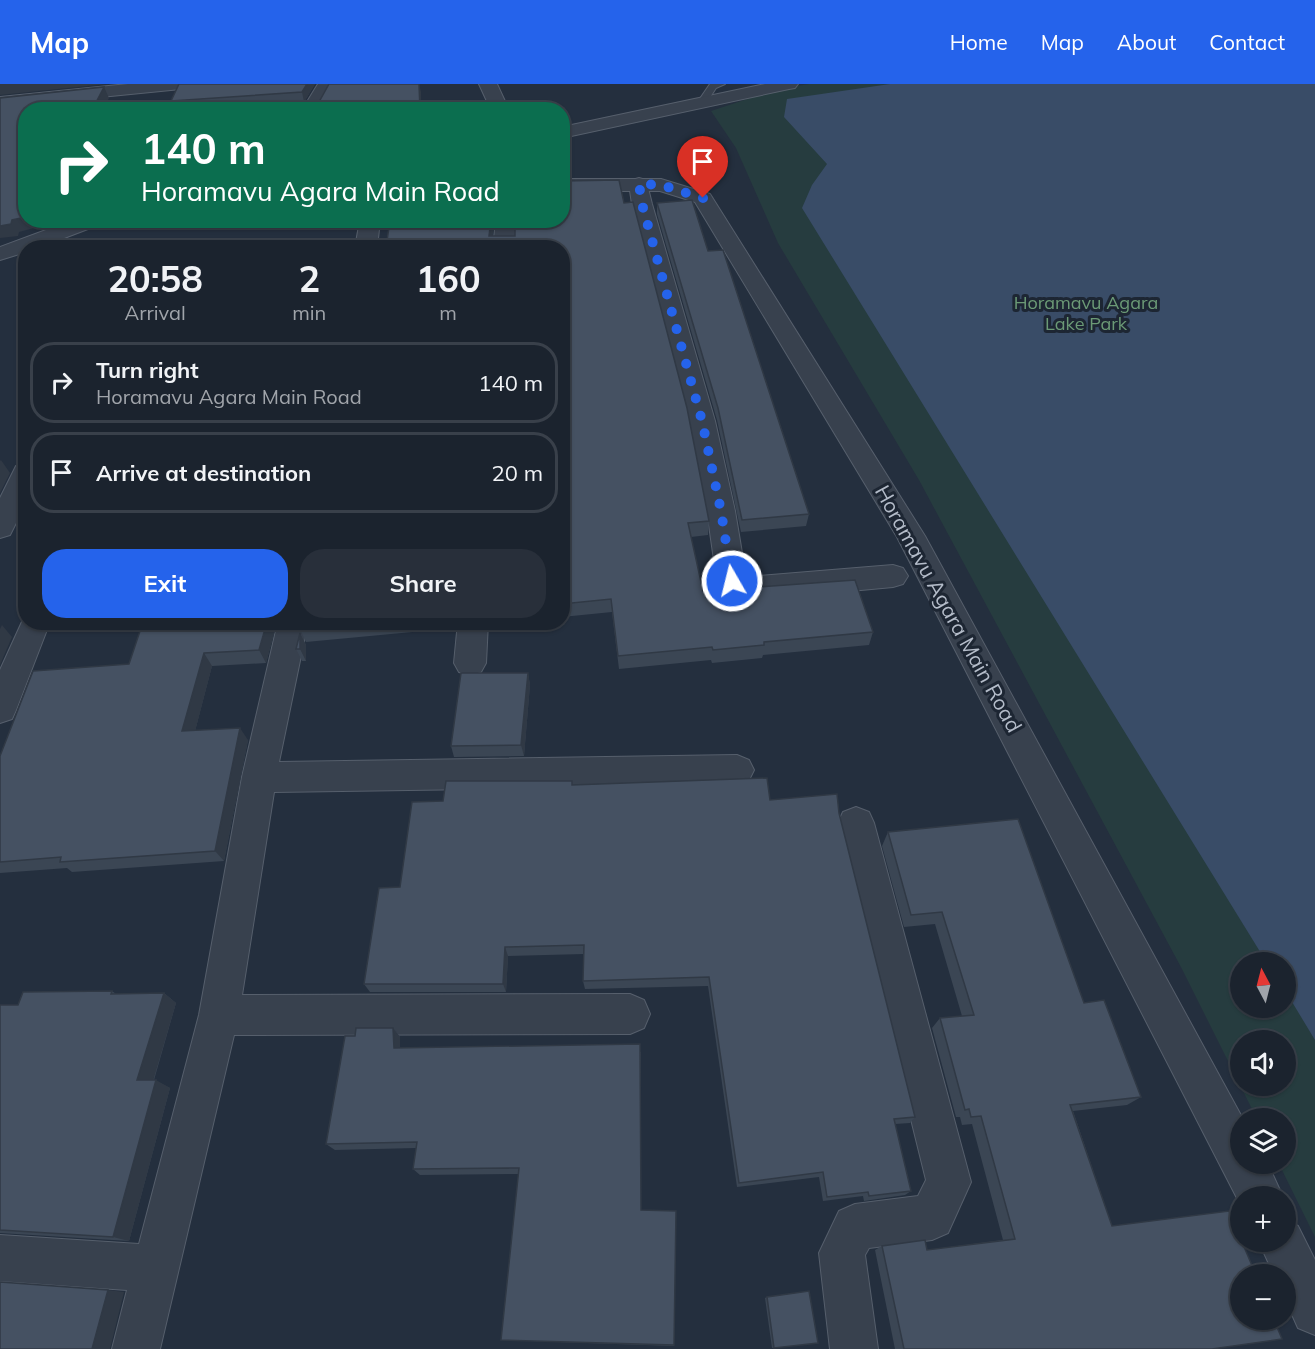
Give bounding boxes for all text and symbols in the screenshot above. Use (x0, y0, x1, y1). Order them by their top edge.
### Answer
text: Map (30, 25, 89, 60)
text: Home (950, 29, 1008, 55)
text: Map (1041, 29, 1084, 55)
text: About (1117, 29, 1176, 55)
text: Contact (1209, 29, 1285, 55)
text: 140 m (141, 122, 266, 175)
icon: right (42, 126, 120, 204)
pin (677, 136, 728, 198)
icon: arrive (686, 145, 719, 178)
text: Horamavu Agara Main Road (141, 174, 500, 208)
text: 20:58 (107, 256, 203, 301)
text: 2 (298, 256, 320, 301)
text: 160 (416, 256, 481, 301)
park label: Horamavu Agara Lake Park (1014, 291, 1158, 335)
text: Arrival (125, 300, 186, 325)
text: min (292, 300, 326, 325)
text: m (439, 300, 457, 325)
text: Turn right (96, 356, 199, 384)
icon: right (45, 366, 78, 399)
text: 140 m (478, 369, 543, 397)
text: Horamavu Agara Main Road (96, 384, 362, 409)
icon: arrive (45, 456, 78, 489)
text: Arrive at destination (96, 459, 311, 487)
text: 20 m (492, 459, 543, 487)
street label: Horamavu Agara Main Road (870, 480, 1028, 737)
button: Exit (42, 549, 288, 618)
button: Share (300, 549, 546, 618)
position arrow (700, 549, 764, 613)
north arrow (1230, 952, 1296, 1018)
map controls (1230, 952, 1296, 1330)
button: sound (1230, 1030, 1296, 1096)
button: layers (1230, 1108, 1296, 1174)
button: + (1230, 1186, 1296, 1252)
button: − (1230, 1264, 1296, 1330)

